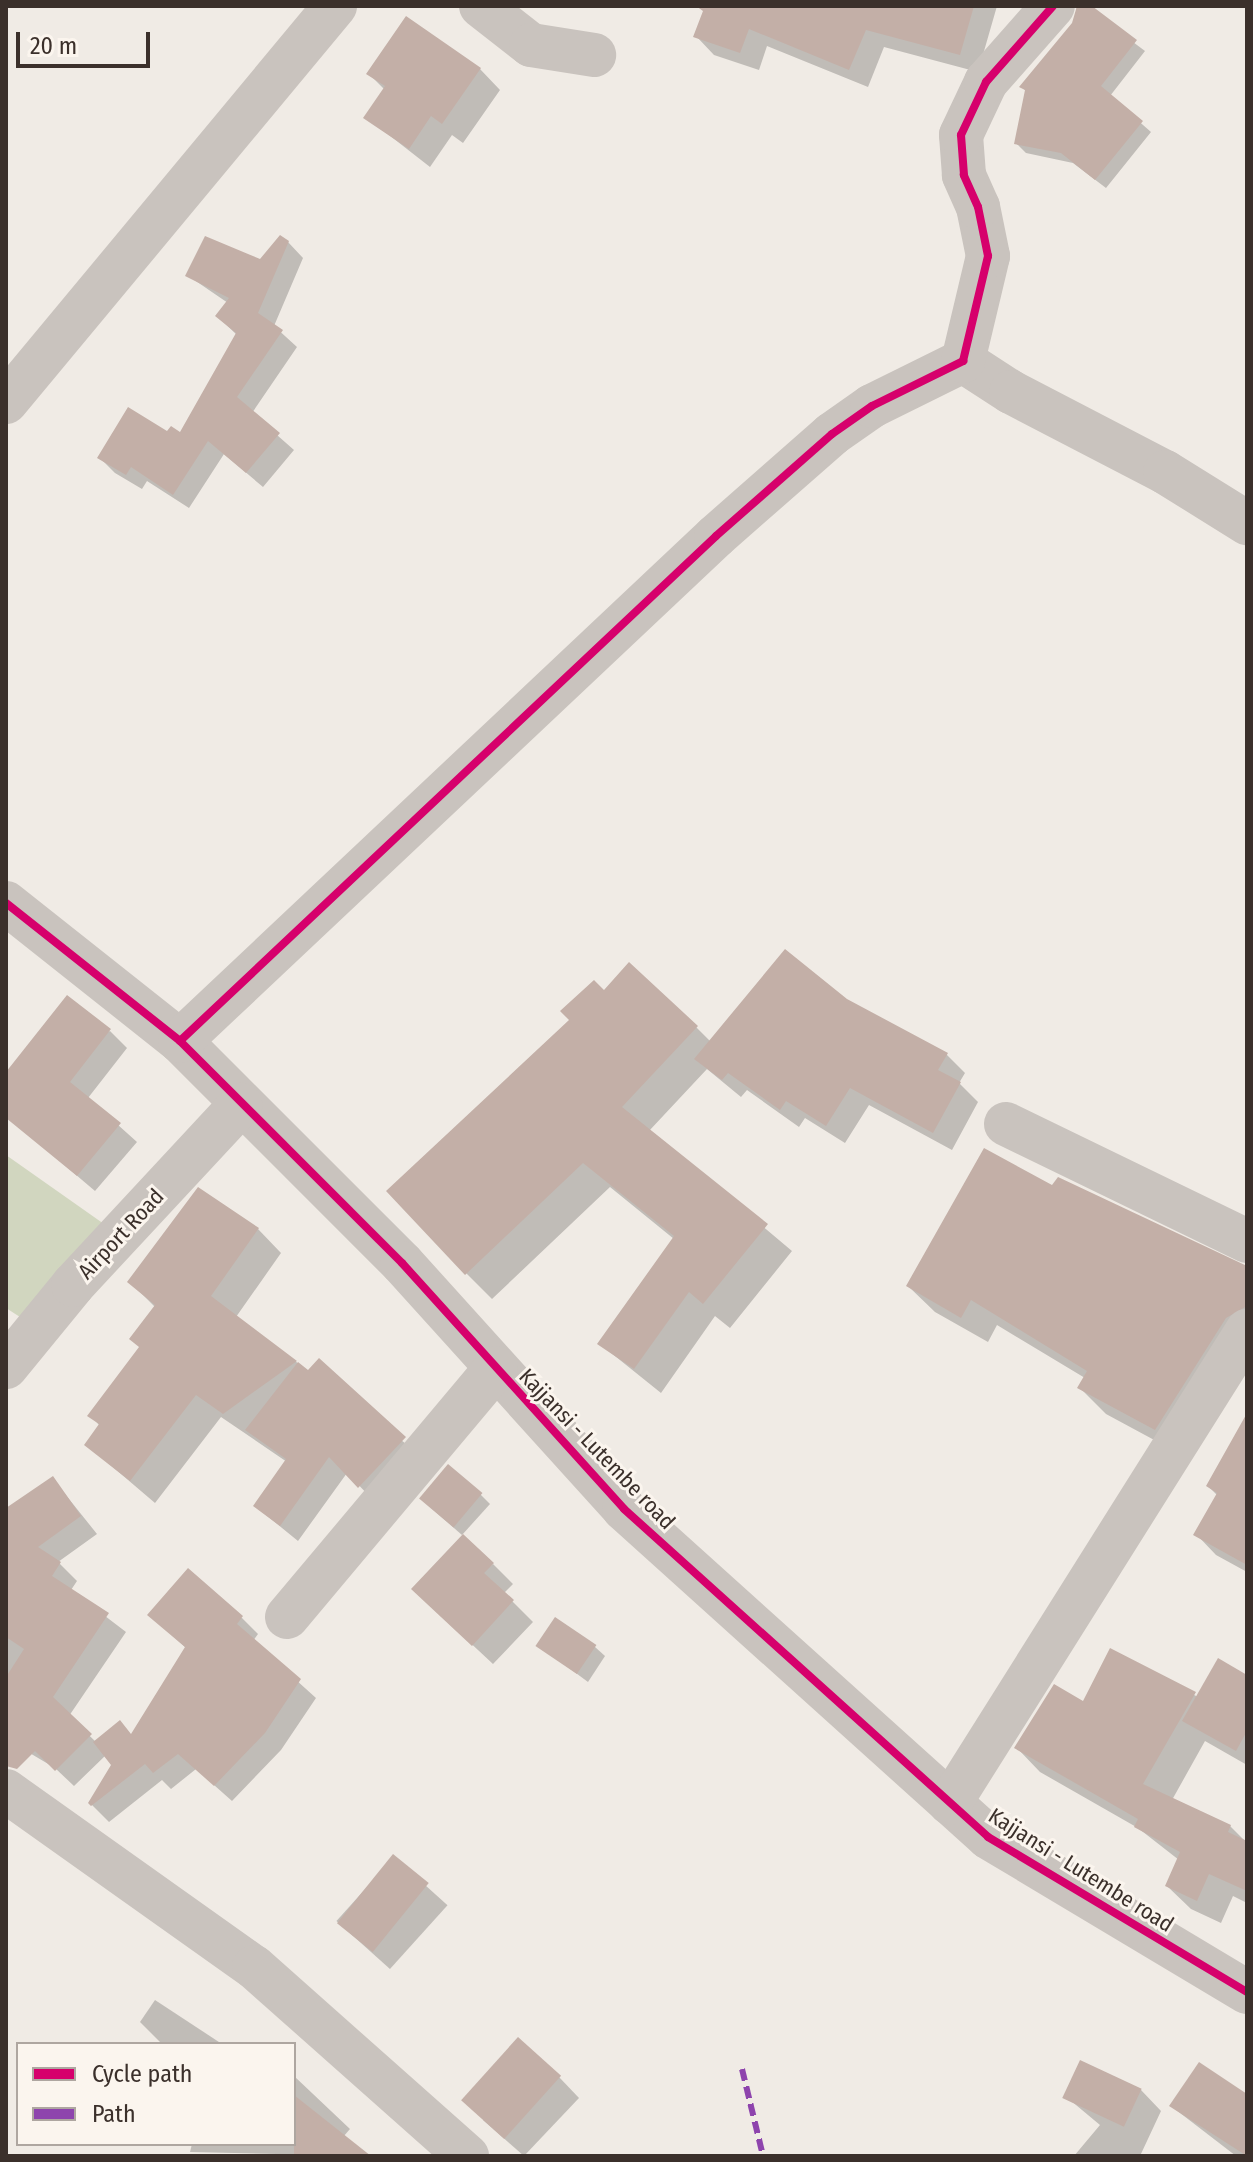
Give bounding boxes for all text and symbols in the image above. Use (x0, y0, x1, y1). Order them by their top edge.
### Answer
scale bar (20, 16, 154, 66)
text: 20 m (30, 32, 77, 60)
street label: Airport Road (73, 1183, 169, 1285)
street label: Kajjansi - Lutembe road (513, 1363, 681, 1535)
street label: Kajjansi - Lutembe road (984, 1802, 1178, 1938)
legend (16, 2042, 296, 2146)
text: Cycle path (92, 2060, 192, 2088)
text: Path (92, 2100, 136, 2128)

